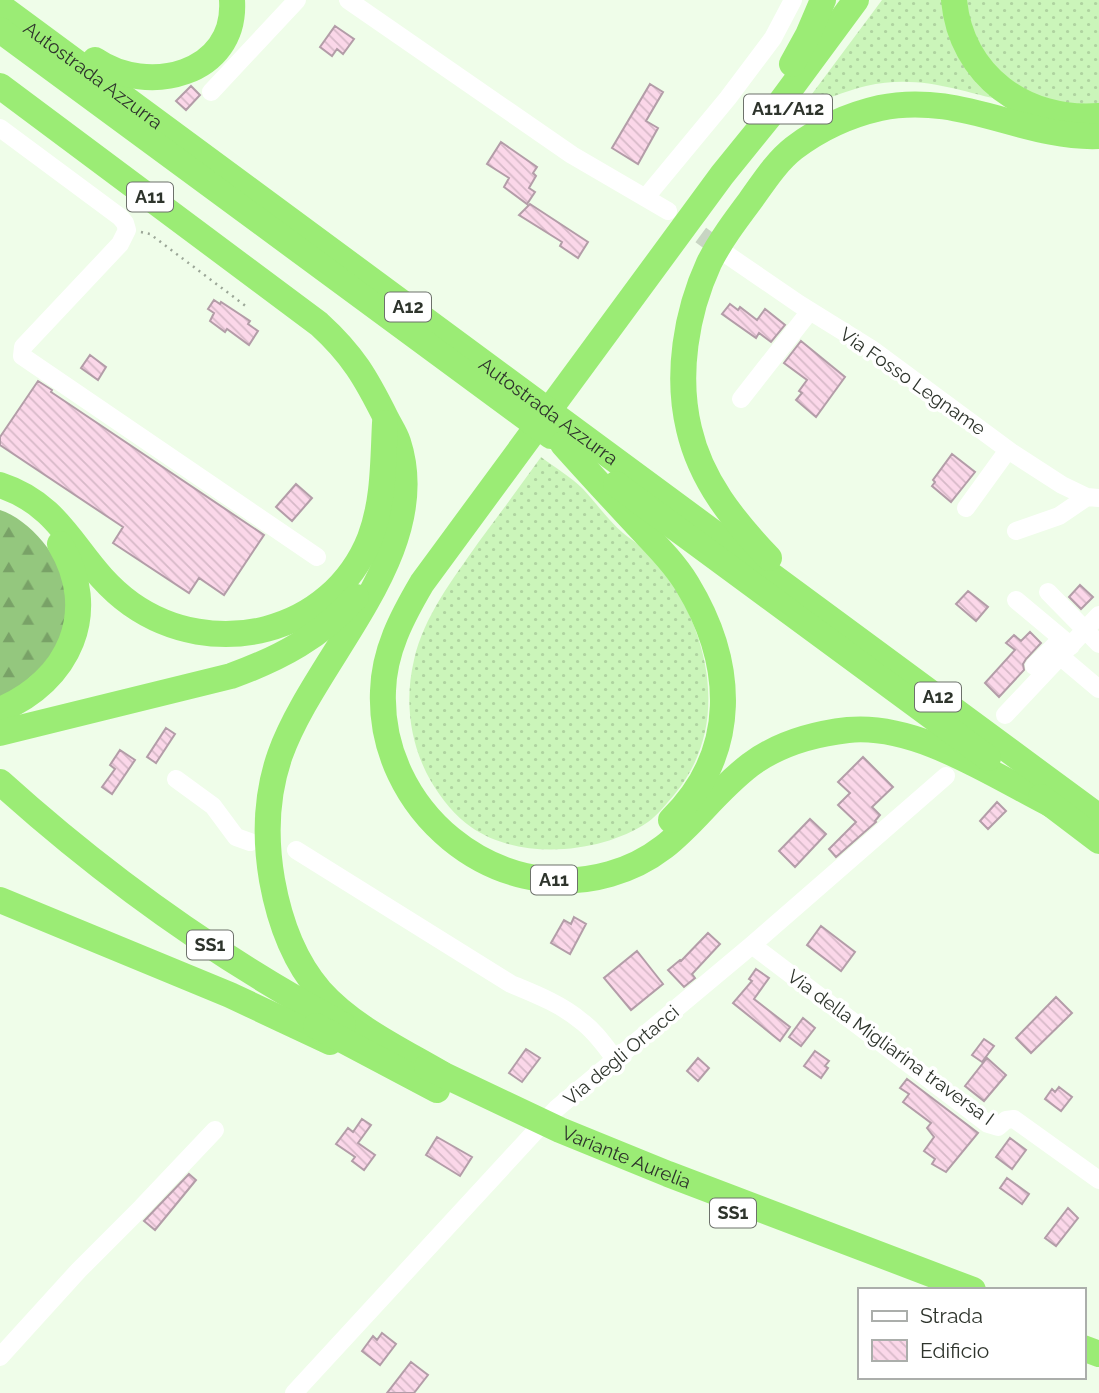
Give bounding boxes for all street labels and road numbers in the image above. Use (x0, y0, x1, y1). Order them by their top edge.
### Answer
street label: Autostrada Azzurra (20, 16, 167, 133)
road number: A11/A12 (744, 94, 832, 124)
road number: A11 (127, 182, 173, 212)
road number: A12 (385, 292, 431, 321)
street label: Via Fosso Legname (836, 323, 990, 439)
street label: Autostrada Azzurra (475, 353, 622, 469)
road number: A12 (915, 682, 961, 712)
road number: A11 (531, 866, 577, 894)
road number: SS1 (187, 930, 233, 960)
street label: Via della Migliarina traversa I (783, 965, 999, 1129)
street label: Via degli Ortacci (559, 1000, 683, 1110)
street label: Variante Aurelia (559, 1121, 694, 1193)
road number: SS1 (710, 1198, 756, 1228)

